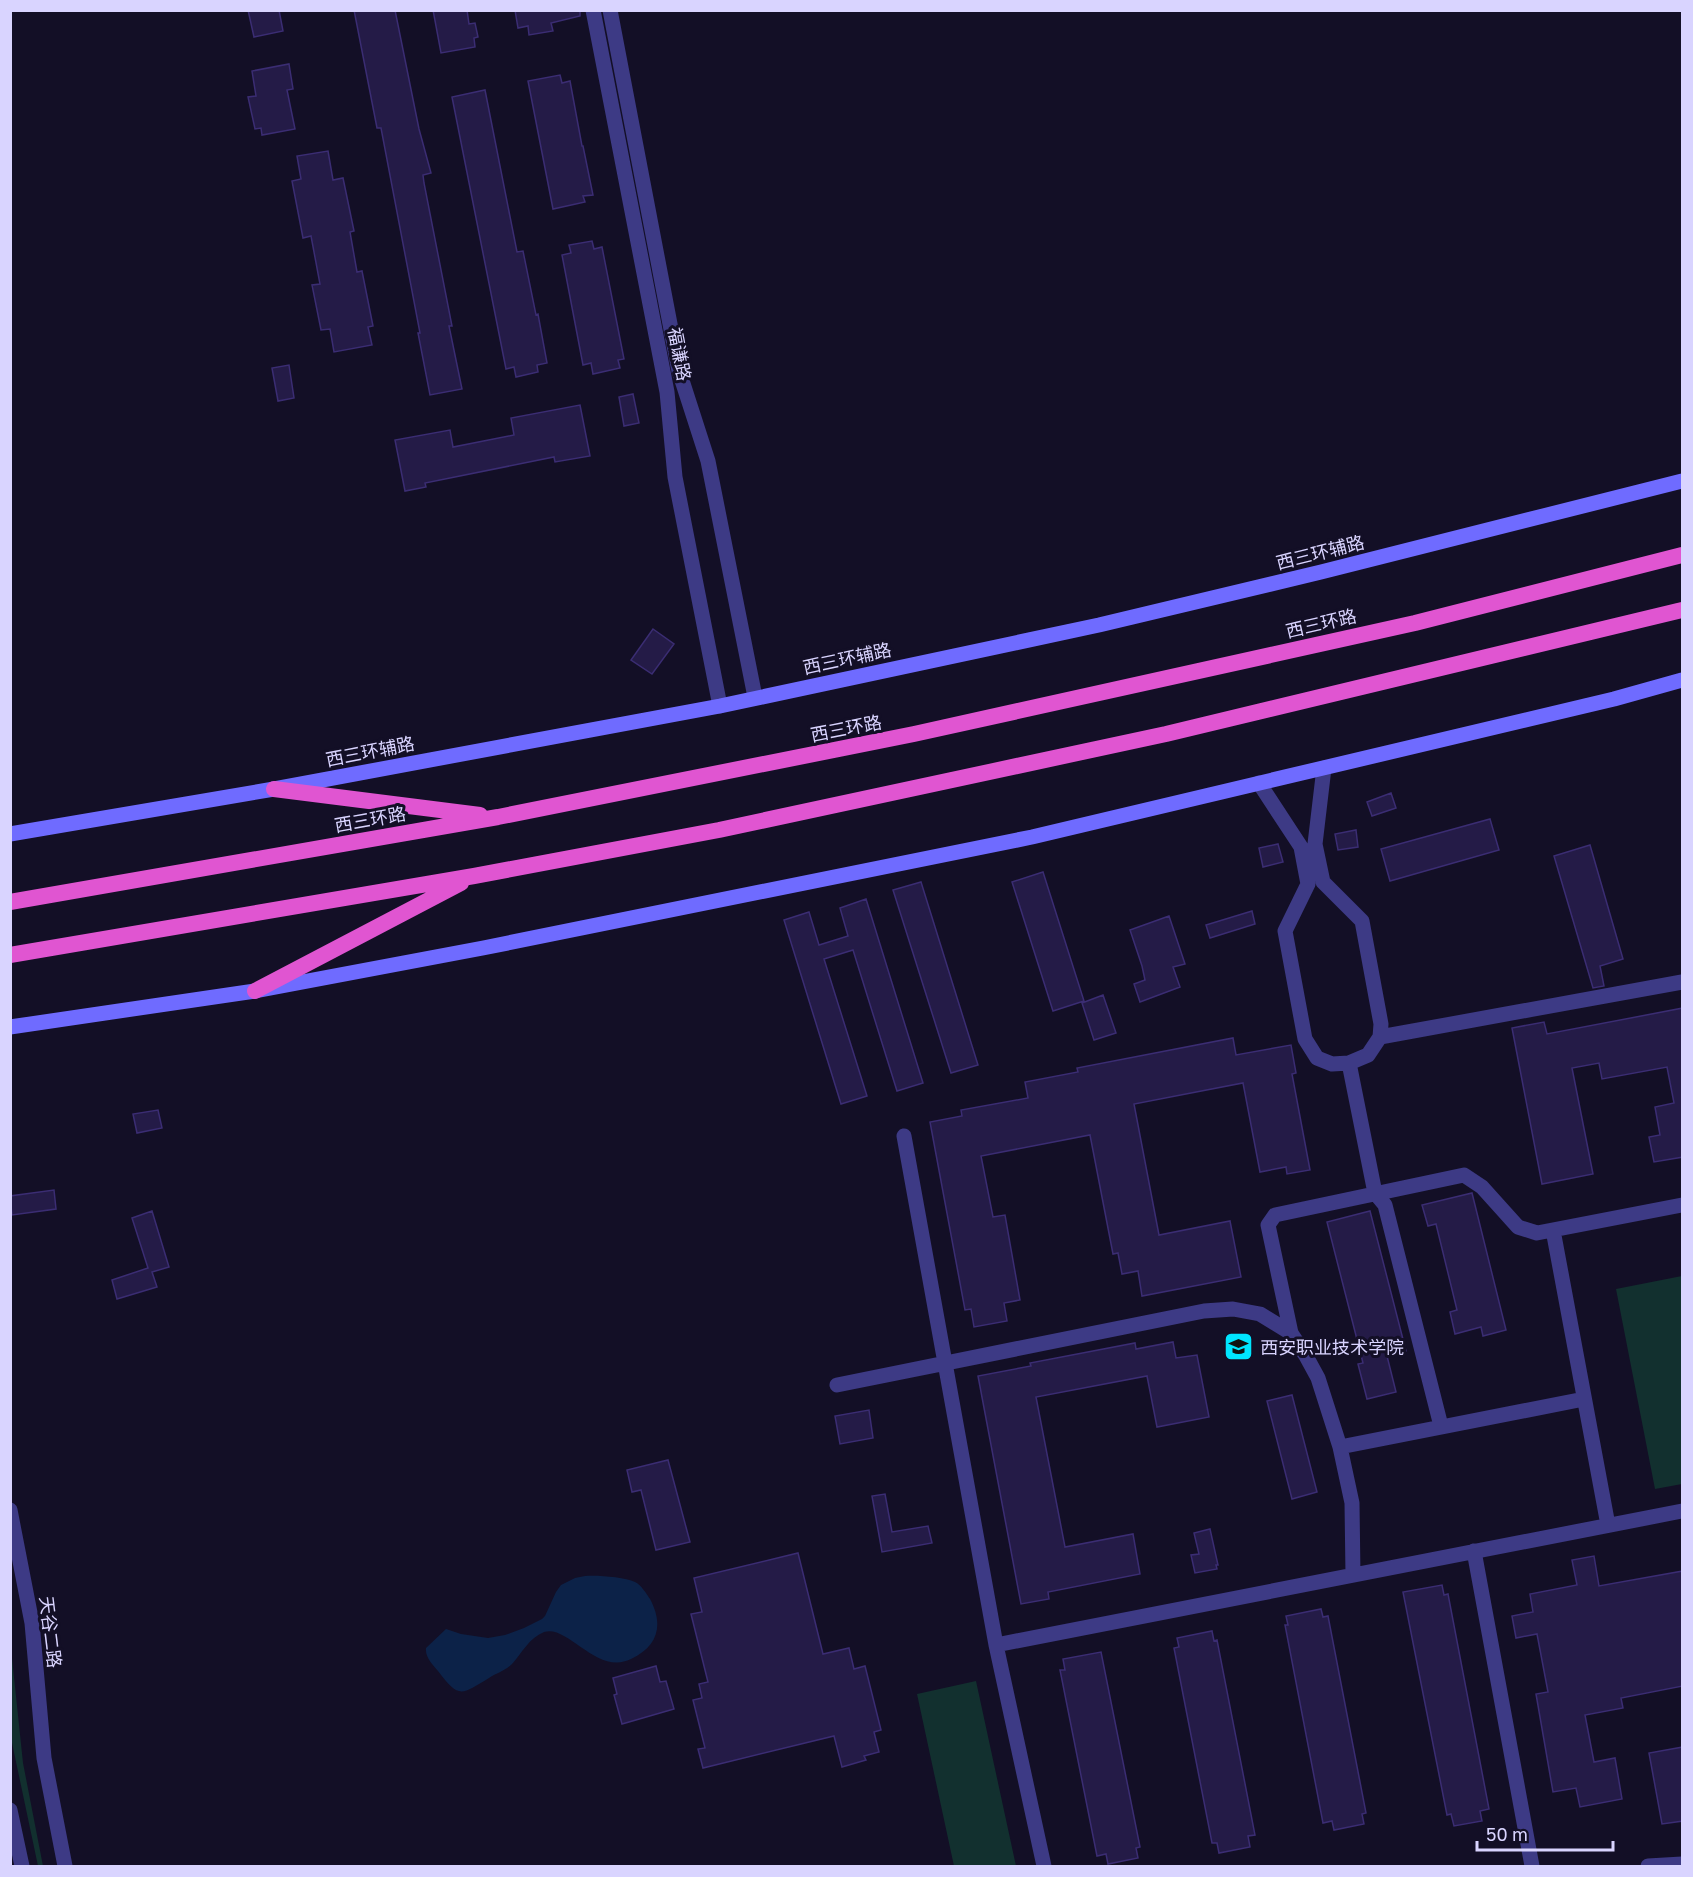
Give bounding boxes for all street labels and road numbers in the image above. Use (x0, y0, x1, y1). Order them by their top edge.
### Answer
street label: 福谦路 (664, 325, 696, 383)
street label: 西三环辅路 (1274, 530, 1366, 574)
street label: 西三环路 (1283, 604, 1359, 642)
street label: 西三环辅路 (801, 638, 893, 678)
street label: 西三环路 (809, 710, 883, 746)
street label: 西三环辅路 (324, 732, 416, 770)
street label: 西三环路 (333, 802, 407, 836)
street label: 天谷二路 (36, 1595, 66, 1669)

